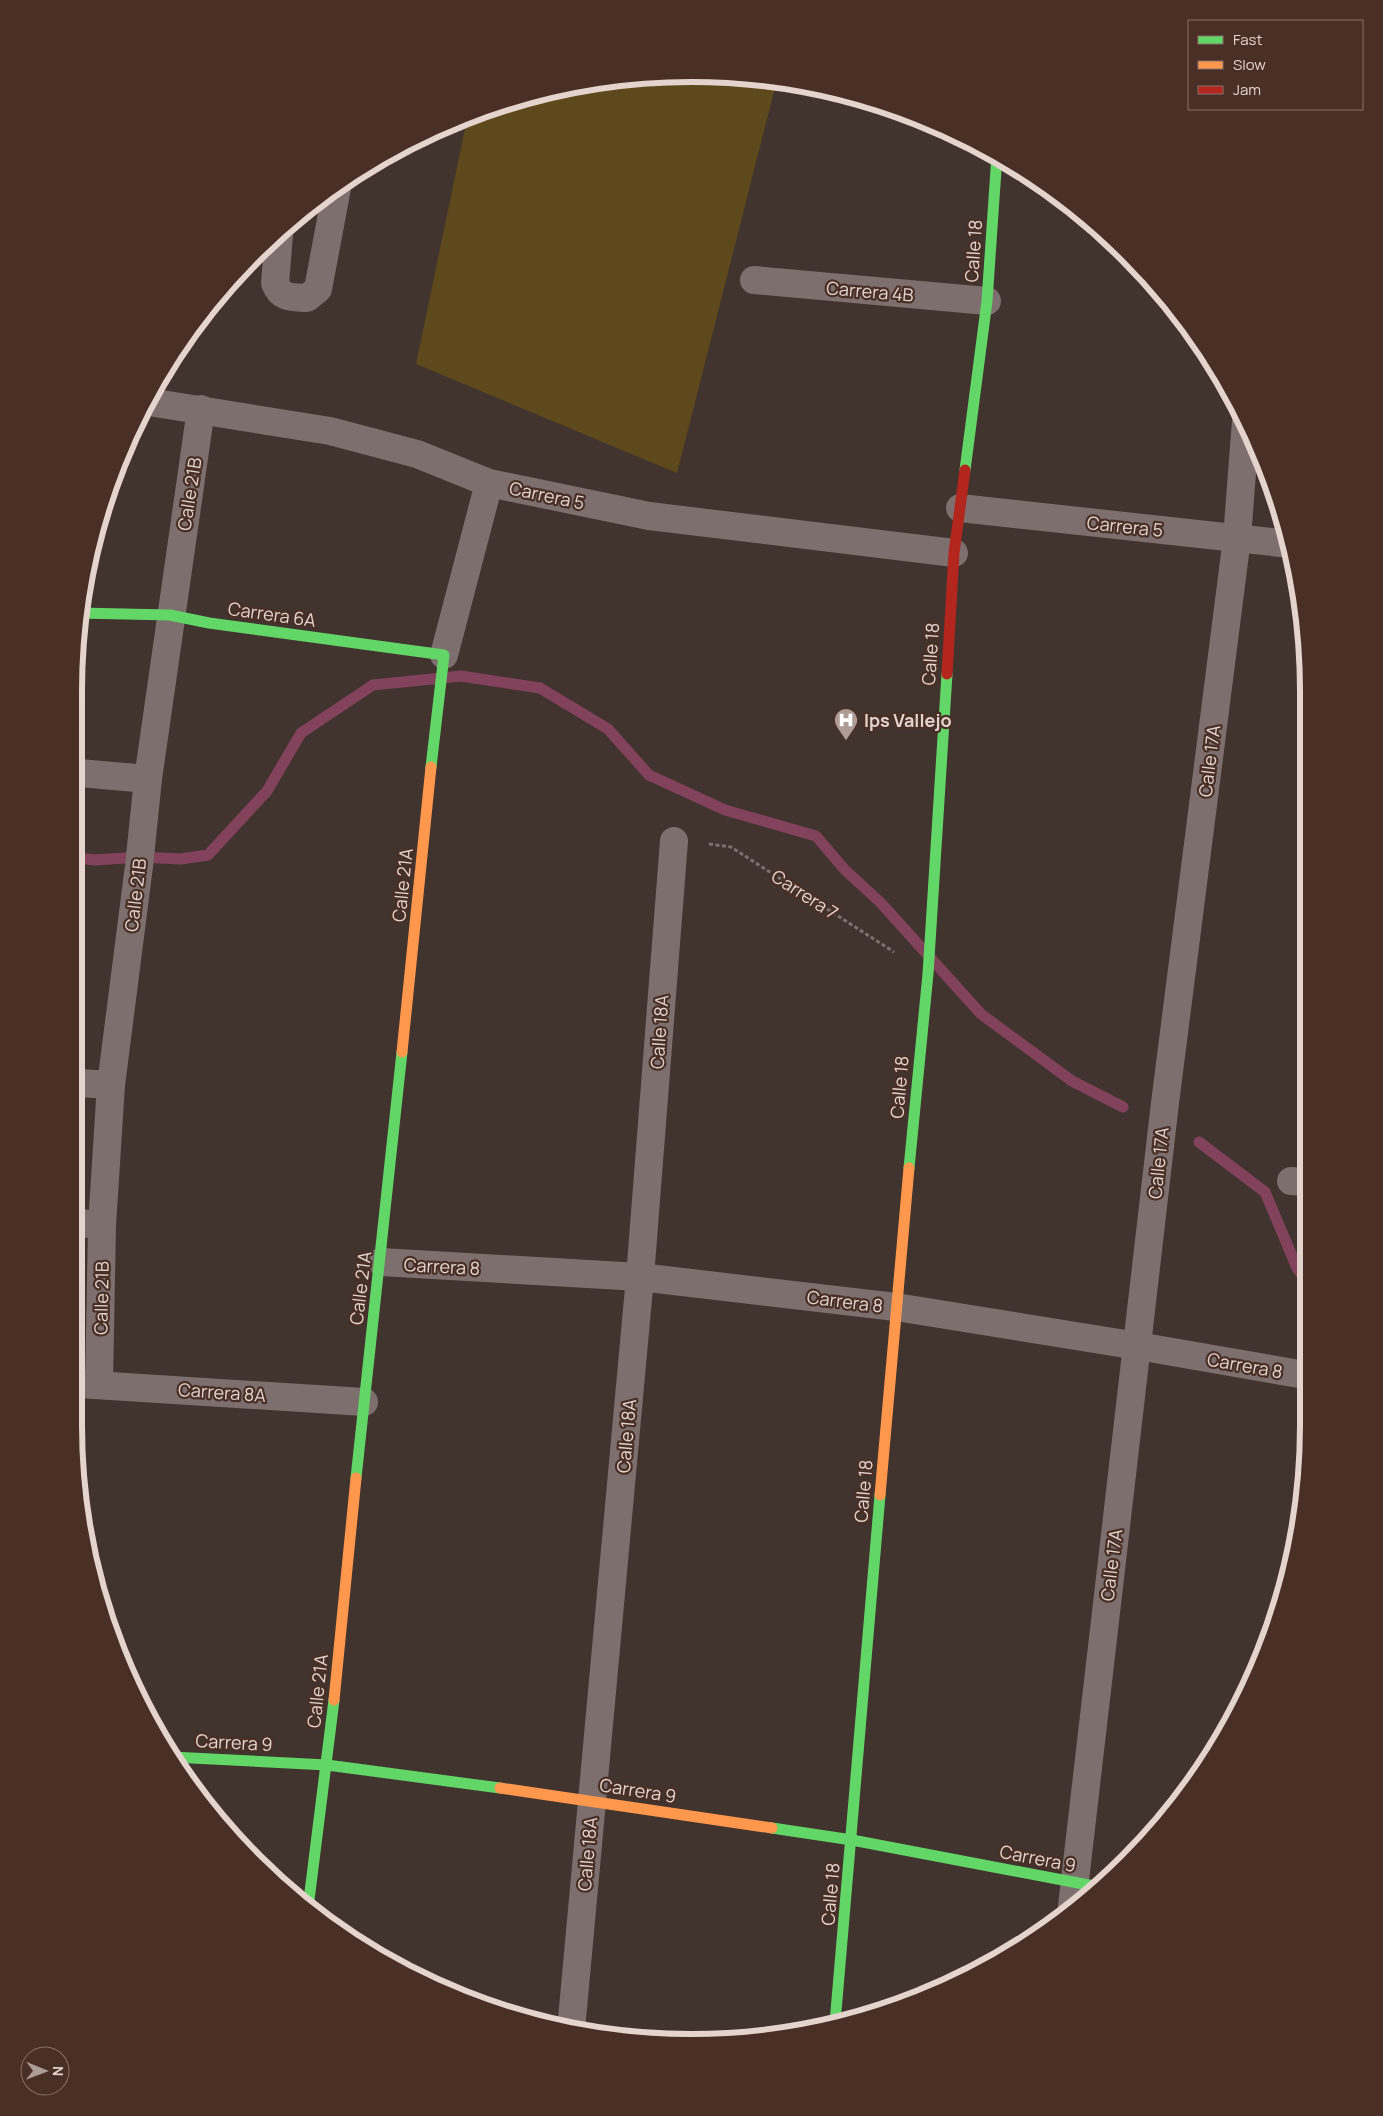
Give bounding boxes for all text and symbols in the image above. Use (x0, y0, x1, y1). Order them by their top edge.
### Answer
legend (1188, 20, 1363, 110)
text: Fast (1233, 29, 1262, 50)
text: Slow (1233, 54, 1266, 75)
text: Jam (1233, 79, 1261, 100)
street label: Calle 18 (959, 219, 987, 283)
street label: Carrera 4B (825, 275, 915, 307)
street label: Calle 21B (171, 456, 207, 532)
street label: Carrera 5 (507, 475, 587, 515)
street label: Carrera 5 (1086, 510, 1164, 542)
street label: Carrera 6A (227, 596, 318, 632)
street label: Calle 18 (916, 622, 944, 686)
hospital icon: Ips Vallejo (833, 707, 859, 741)
place label: Ips Vallejo (864, 708, 952, 732)
street label: Calle 17A (1193, 723, 1225, 798)
street label: Calle 21A (386, 846, 418, 923)
street label: Calle 21B (119, 857, 151, 933)
street label: Carrera 7 (767, 864, 843, 924)
street label: Calle 18A (644, 994, 674, 1070)
street label: Calle 18 (884, 1055, 914, 1119)
street label: Calle 17A (1142, 1125, 1174, 1200)
street label: Calle 21A (344, 1249, 376, 1326)
street label: Carrera 8 (403, 1252, 481, 1280)
street label: Calle 21B (88, 1261, 114, 1335)
street label: Carrera 8 (806, 1284, 884, 1318)
street label: Carrera 8 (1205, 1347, 1285, 1383)
street label: Carrera 8A (177, 1377, 267, 1407)
street label: Calle 18A (611, 1397, 641, 1474)
street label: Calle 18 (848, 1459, 878, 1523)
street label: Calle 17A (1095, 1527, 1127, 1602)
street label: Calle 21A (301, 1652, 333, 1729)
street label: Carrera 9 (195, 1728, 273, 1756)
street label: Carrera 9 (598, 1772, 678, 1808)
street label: Calle 18A (572, 1815, 602, 1892)
street label: Carrera 9 (998, 1839, 1078, 1877)
street label: Calle 18 (815, 1862, 845, 1926)
north arrow (20, 2046, 70, 2096)
text: N (49, 2066, 68, 2076)

